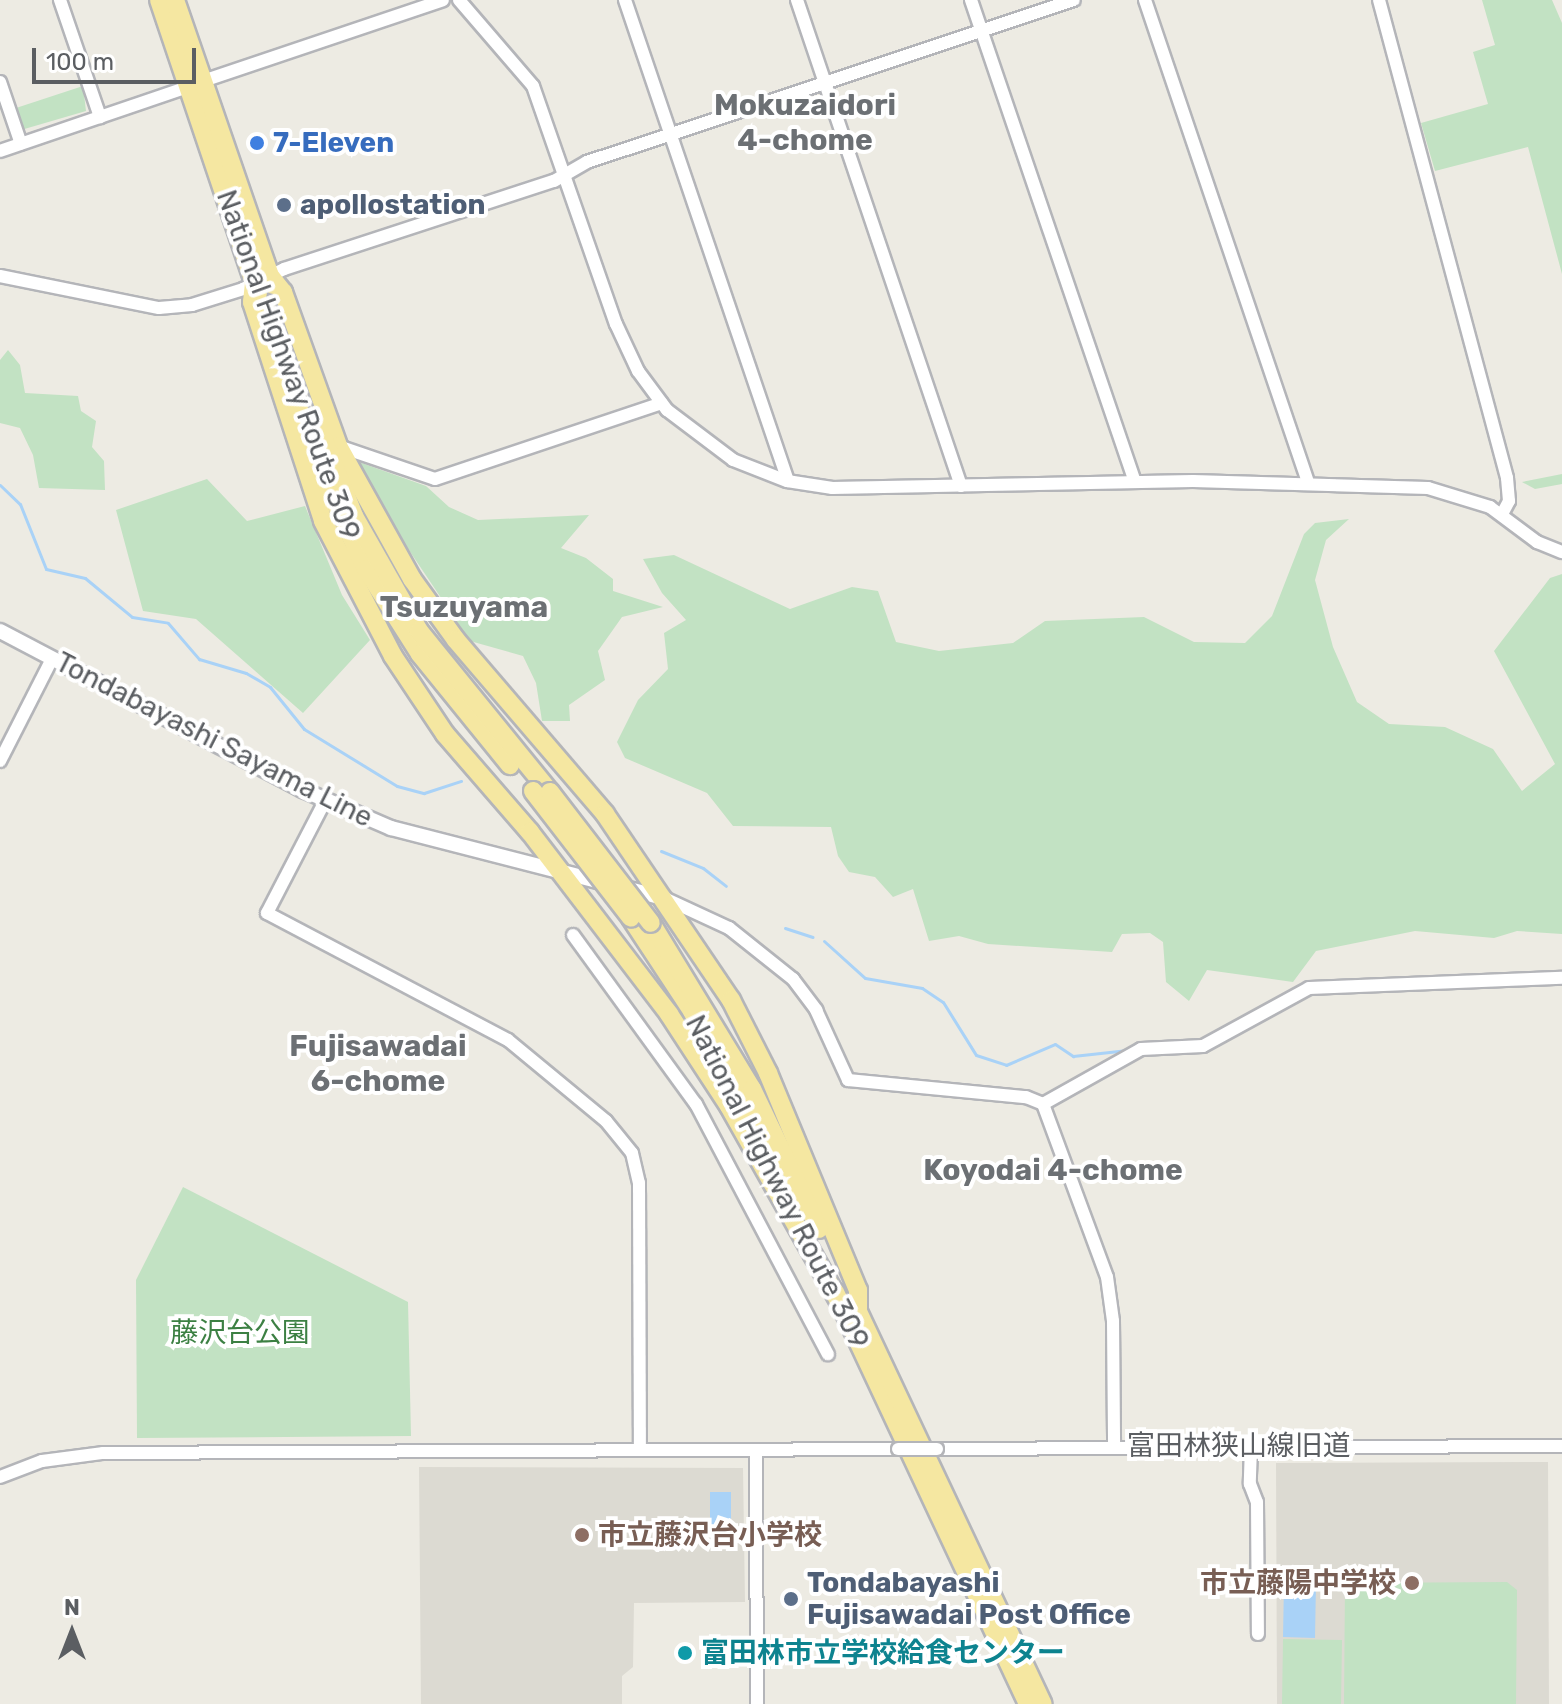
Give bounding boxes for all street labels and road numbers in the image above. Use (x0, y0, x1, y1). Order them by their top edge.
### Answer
street label: National Highway Route 309 (209, 185, 367, 545)
street label: Tondabayashi Sayama Line (50, 645, 378, 835)
street label: National Highway Route 309 (678, 1009, 876, 1355)
street label: 富田林狭山線旧道 (1127, 1429, 1351, 1463)

